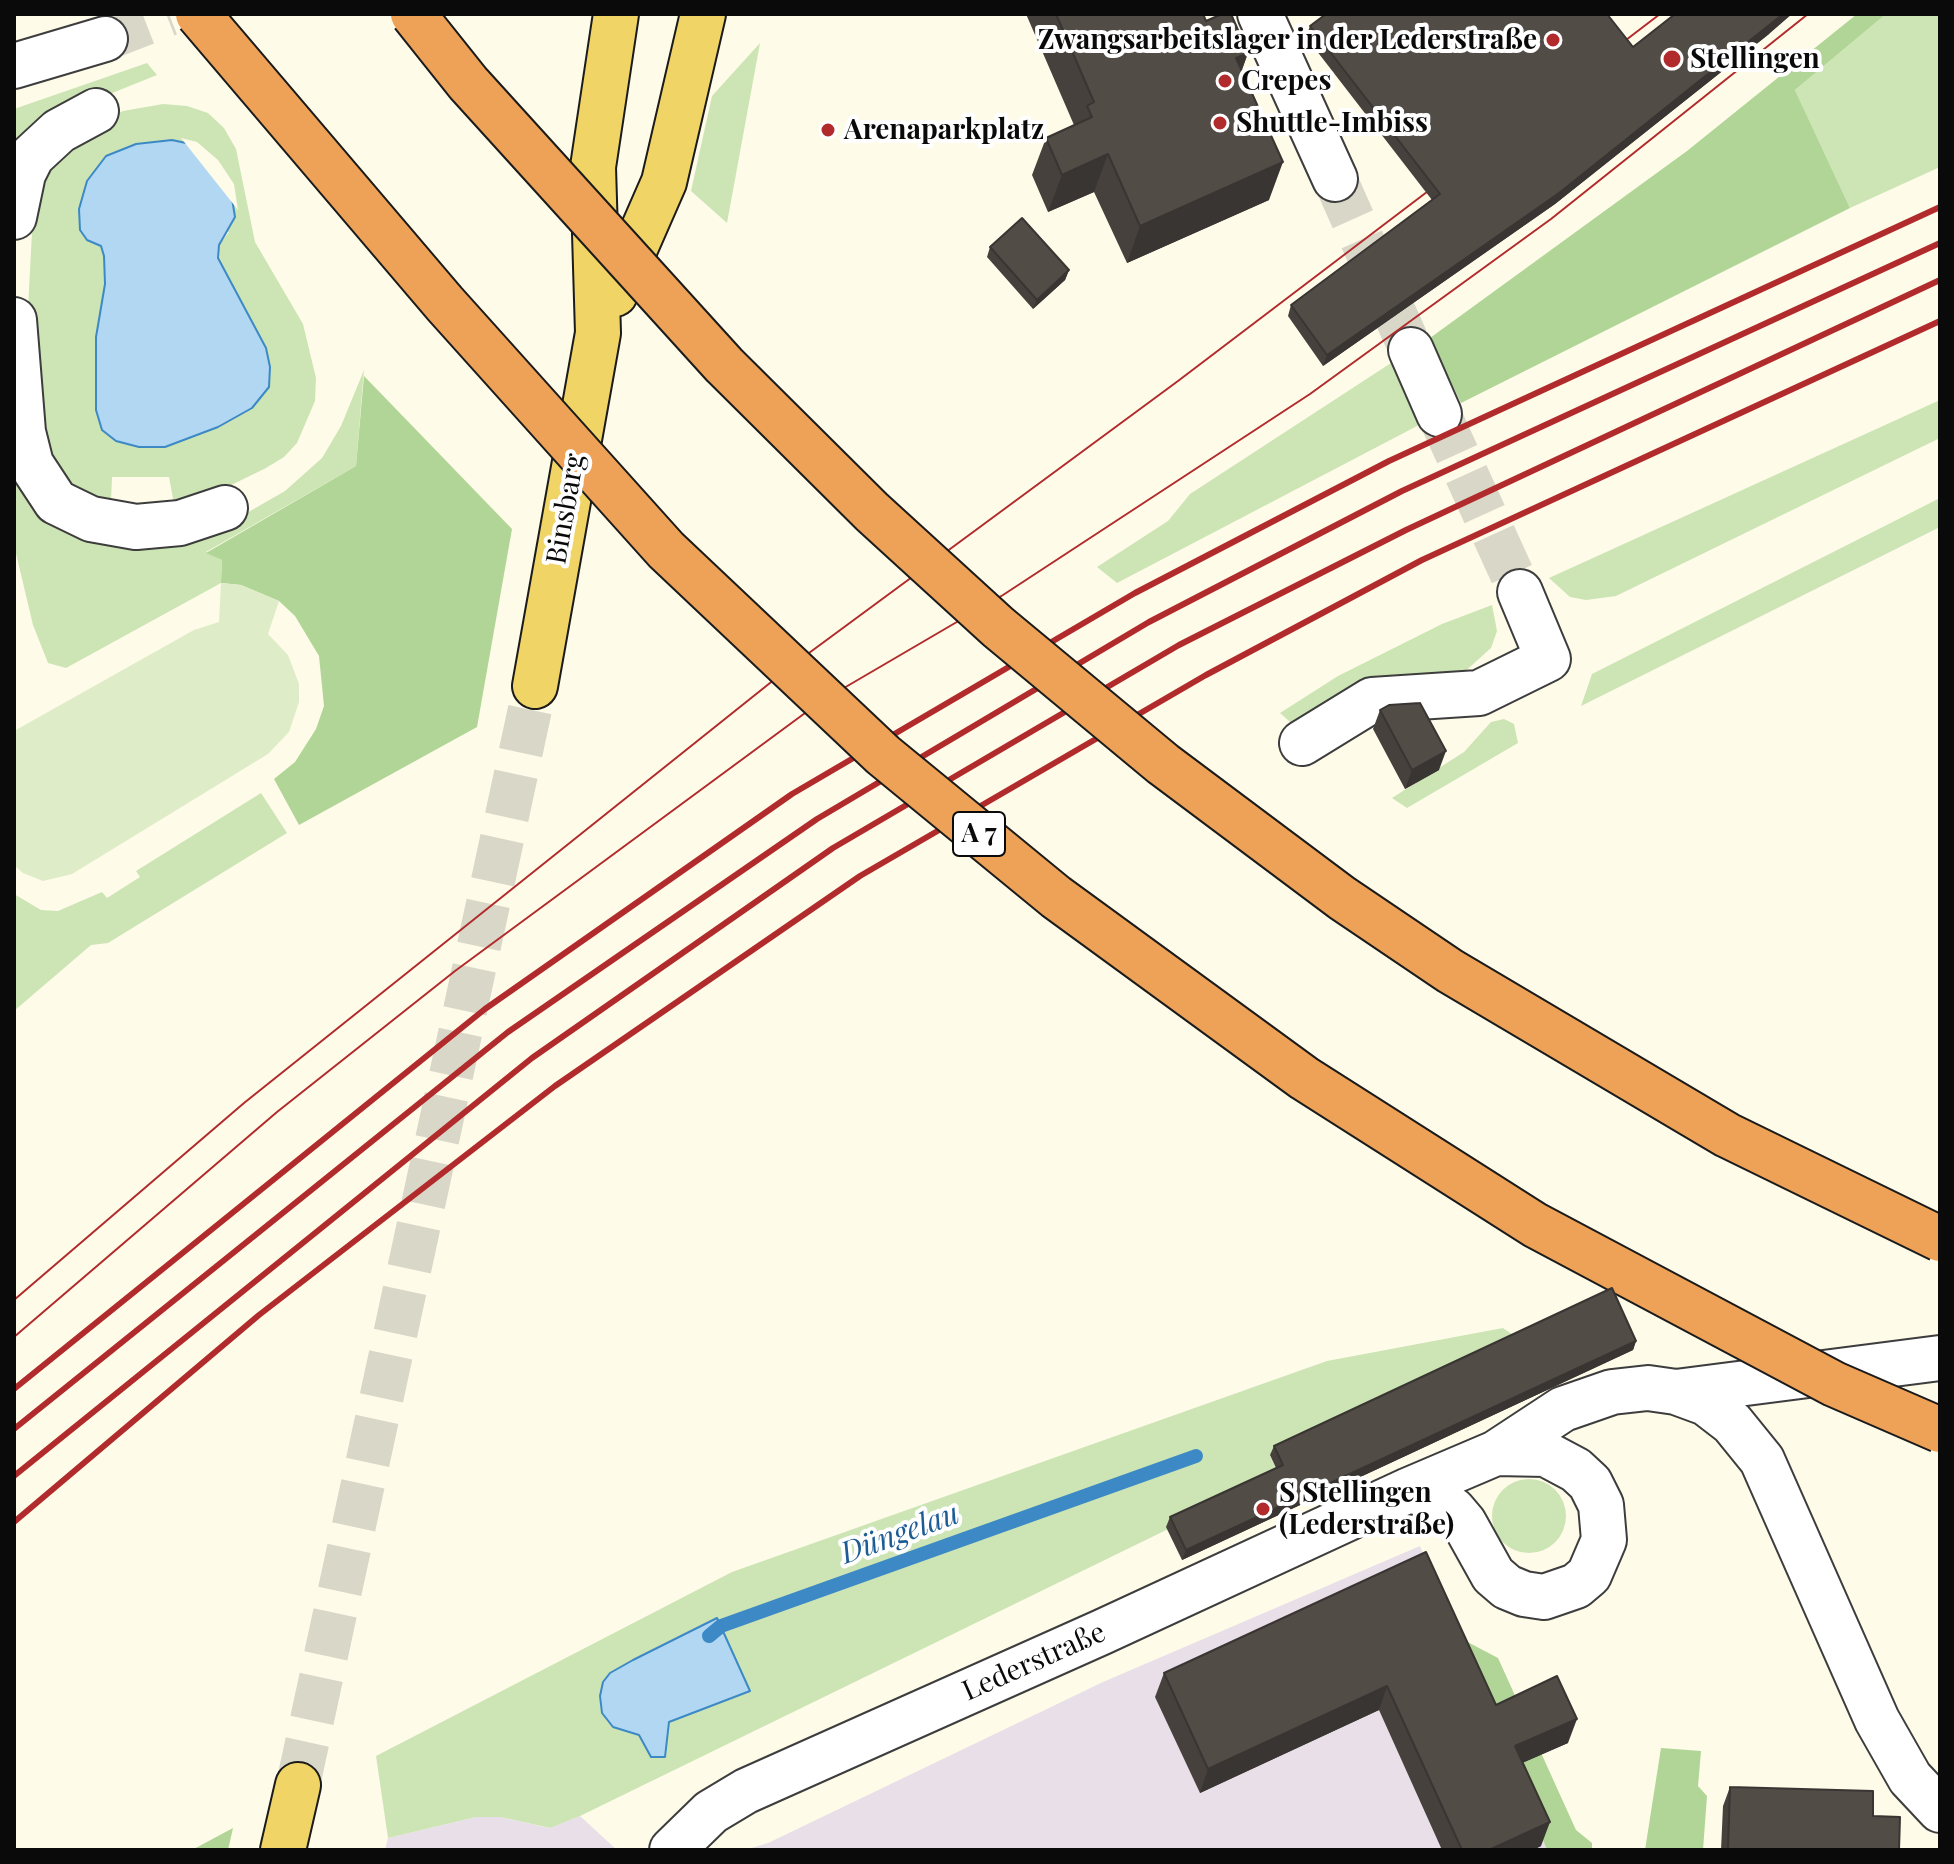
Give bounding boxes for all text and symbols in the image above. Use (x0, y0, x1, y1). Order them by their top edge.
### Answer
place label: Zwangsarbeitslager in der Lederstraße (1038, 23, 1537, 57)
marker: Zwangsarbeitslager in der Lederstraße (1544, 31, 1562, 49)
place label: Stellingen (1690, 42, 1820, 76)
marker: Stellingen (1661, 48, 1683, 70)
place label: Crepes (1241, 64, 1331, 98)
marker: Crepes (1216, 72, 1234, 90)
place label: Shuttle-Imbiss (1236, 106, 1428, 140)
place label: Arenaparkplatz (844, 113, 1044, 147)
marker: Shuttle-Imbiss (1211, 114, 1229, 132)
marker: Arenaparkplatz (819, 121, 837, 139)
street label: Binsbarg (540, 451, 592, 567)
road number: A 7 (953, 812, 1005, 856)
place label: S Stellingen (Lederstraße) (1279, 1476, 1454, 1542)
water label: Düngelau (836, 1496, 964, 1572)
marker: S Stellingen (Lederstraße) (1254, 1500, 1272, 1518)
street label: Lederstraße (957, 1616, 1111, 1708)

